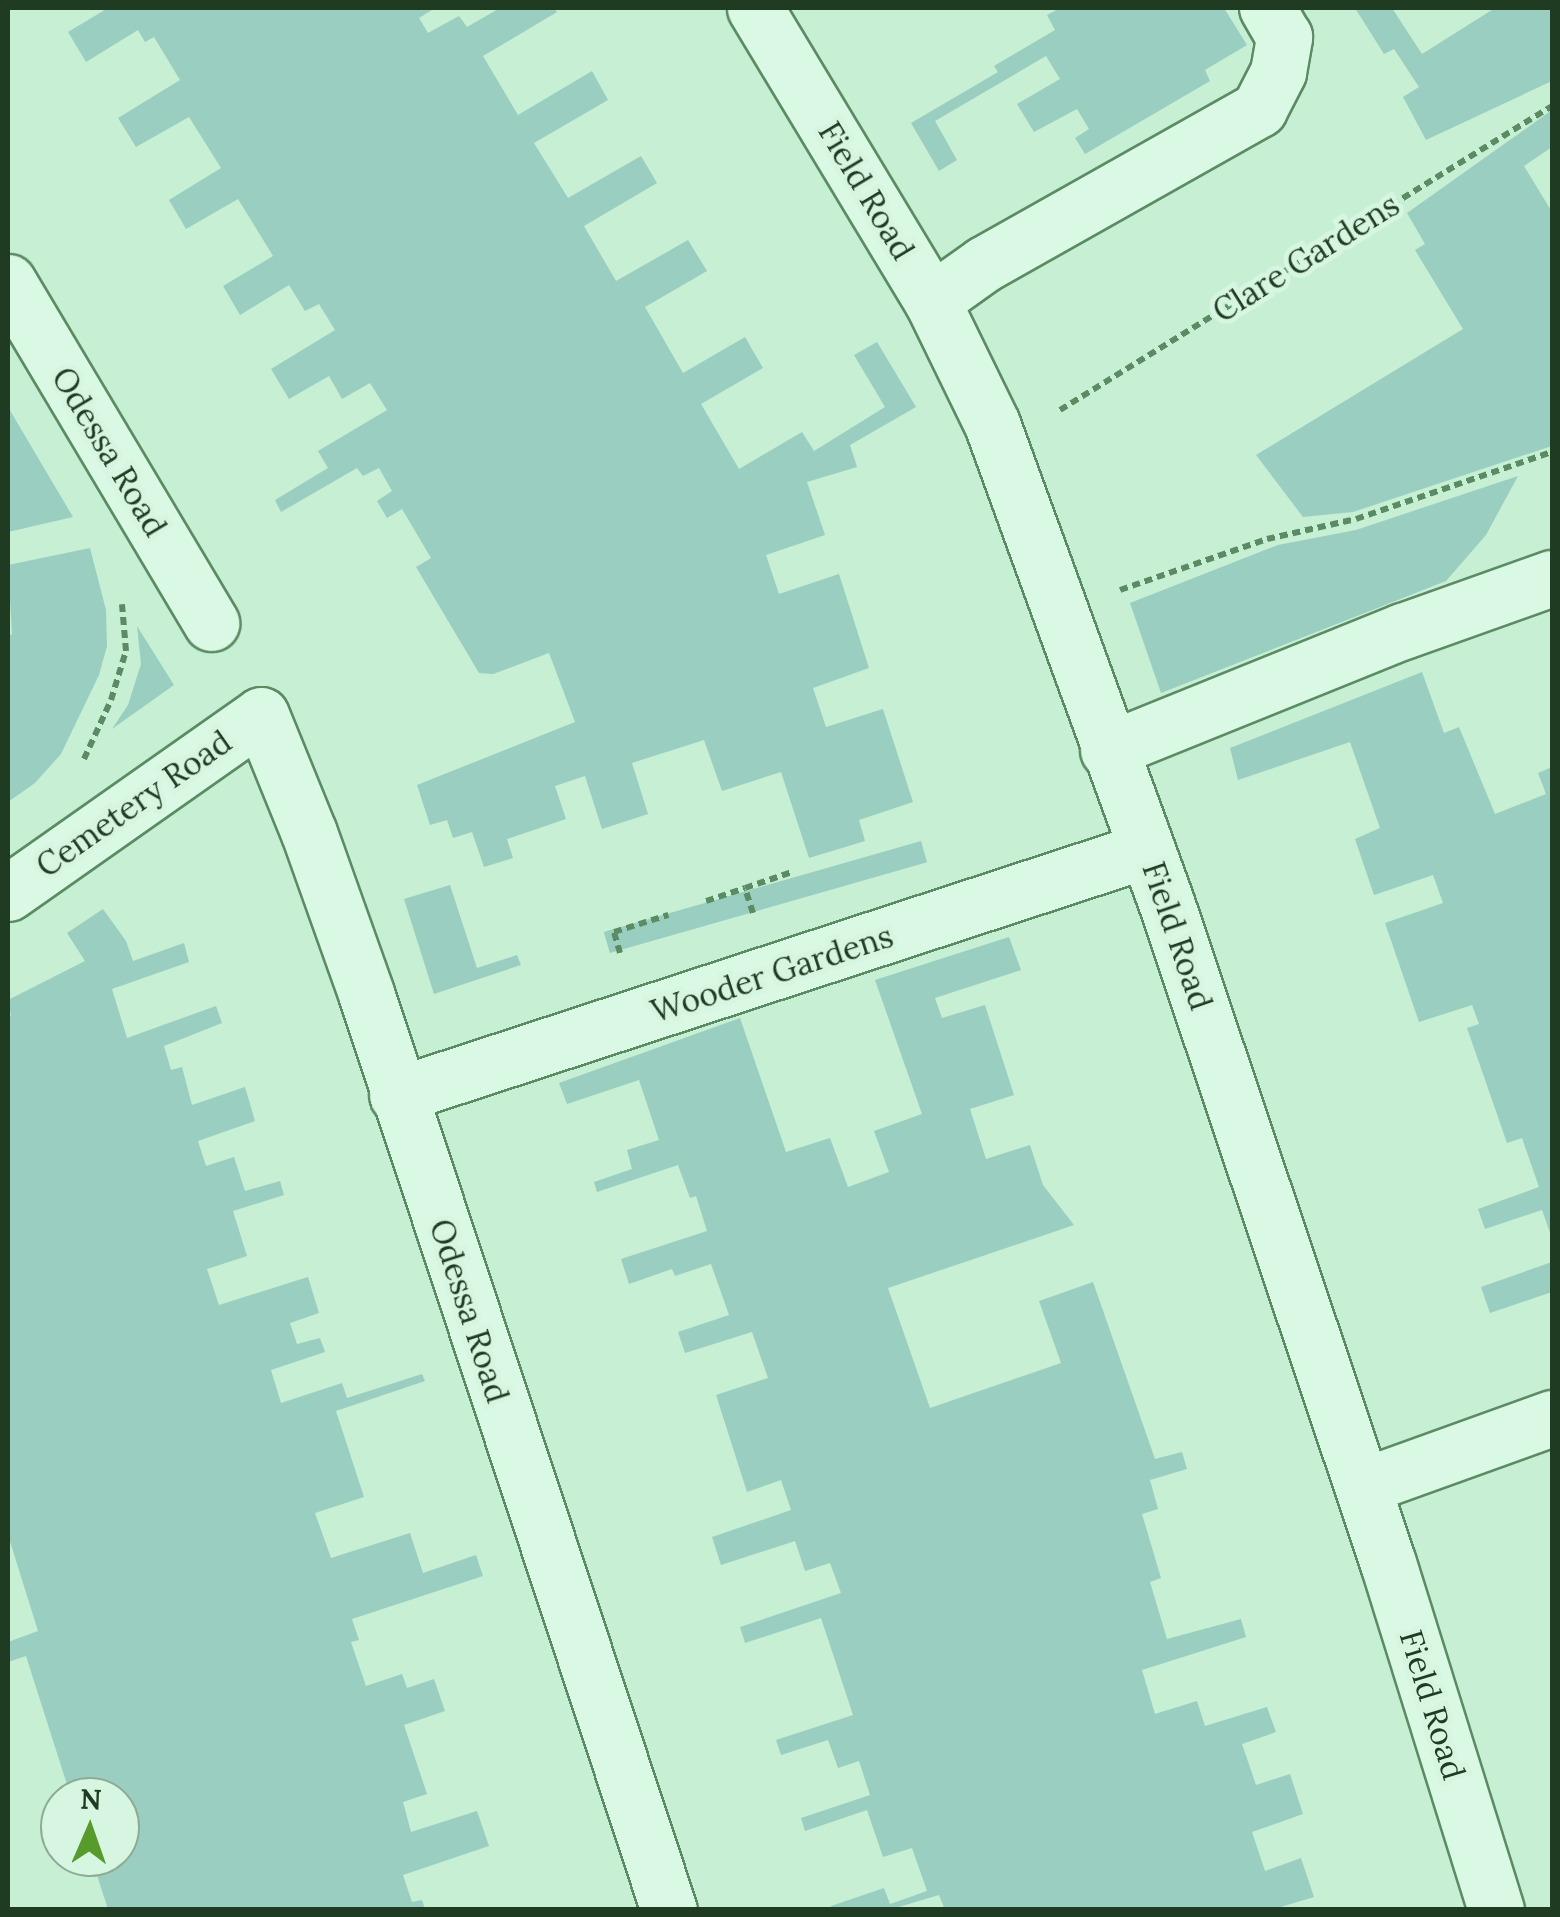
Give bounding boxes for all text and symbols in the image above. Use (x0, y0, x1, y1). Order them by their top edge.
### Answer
street label: Field Road (810, 115, 922, 267)
street label: Clare Gardens (1206, 185, 1406, 331)
street label: Odessa Road (43, 360, 175, 544)
street label: Cemetery Road (29, 723, 239, 885)
street label: Field Road (1134, 857, 1220, 1015)
street label: Wooder Gardens (646, 917, 898, 1031)
street label: Odessa Road (421, 1214, 517, 1408)
street label: Field Road (1391, 1626, 1473, 1784)
north arrow (40, 1777, 140, 1877)
text: N (80, 1781, 102, 1817)

